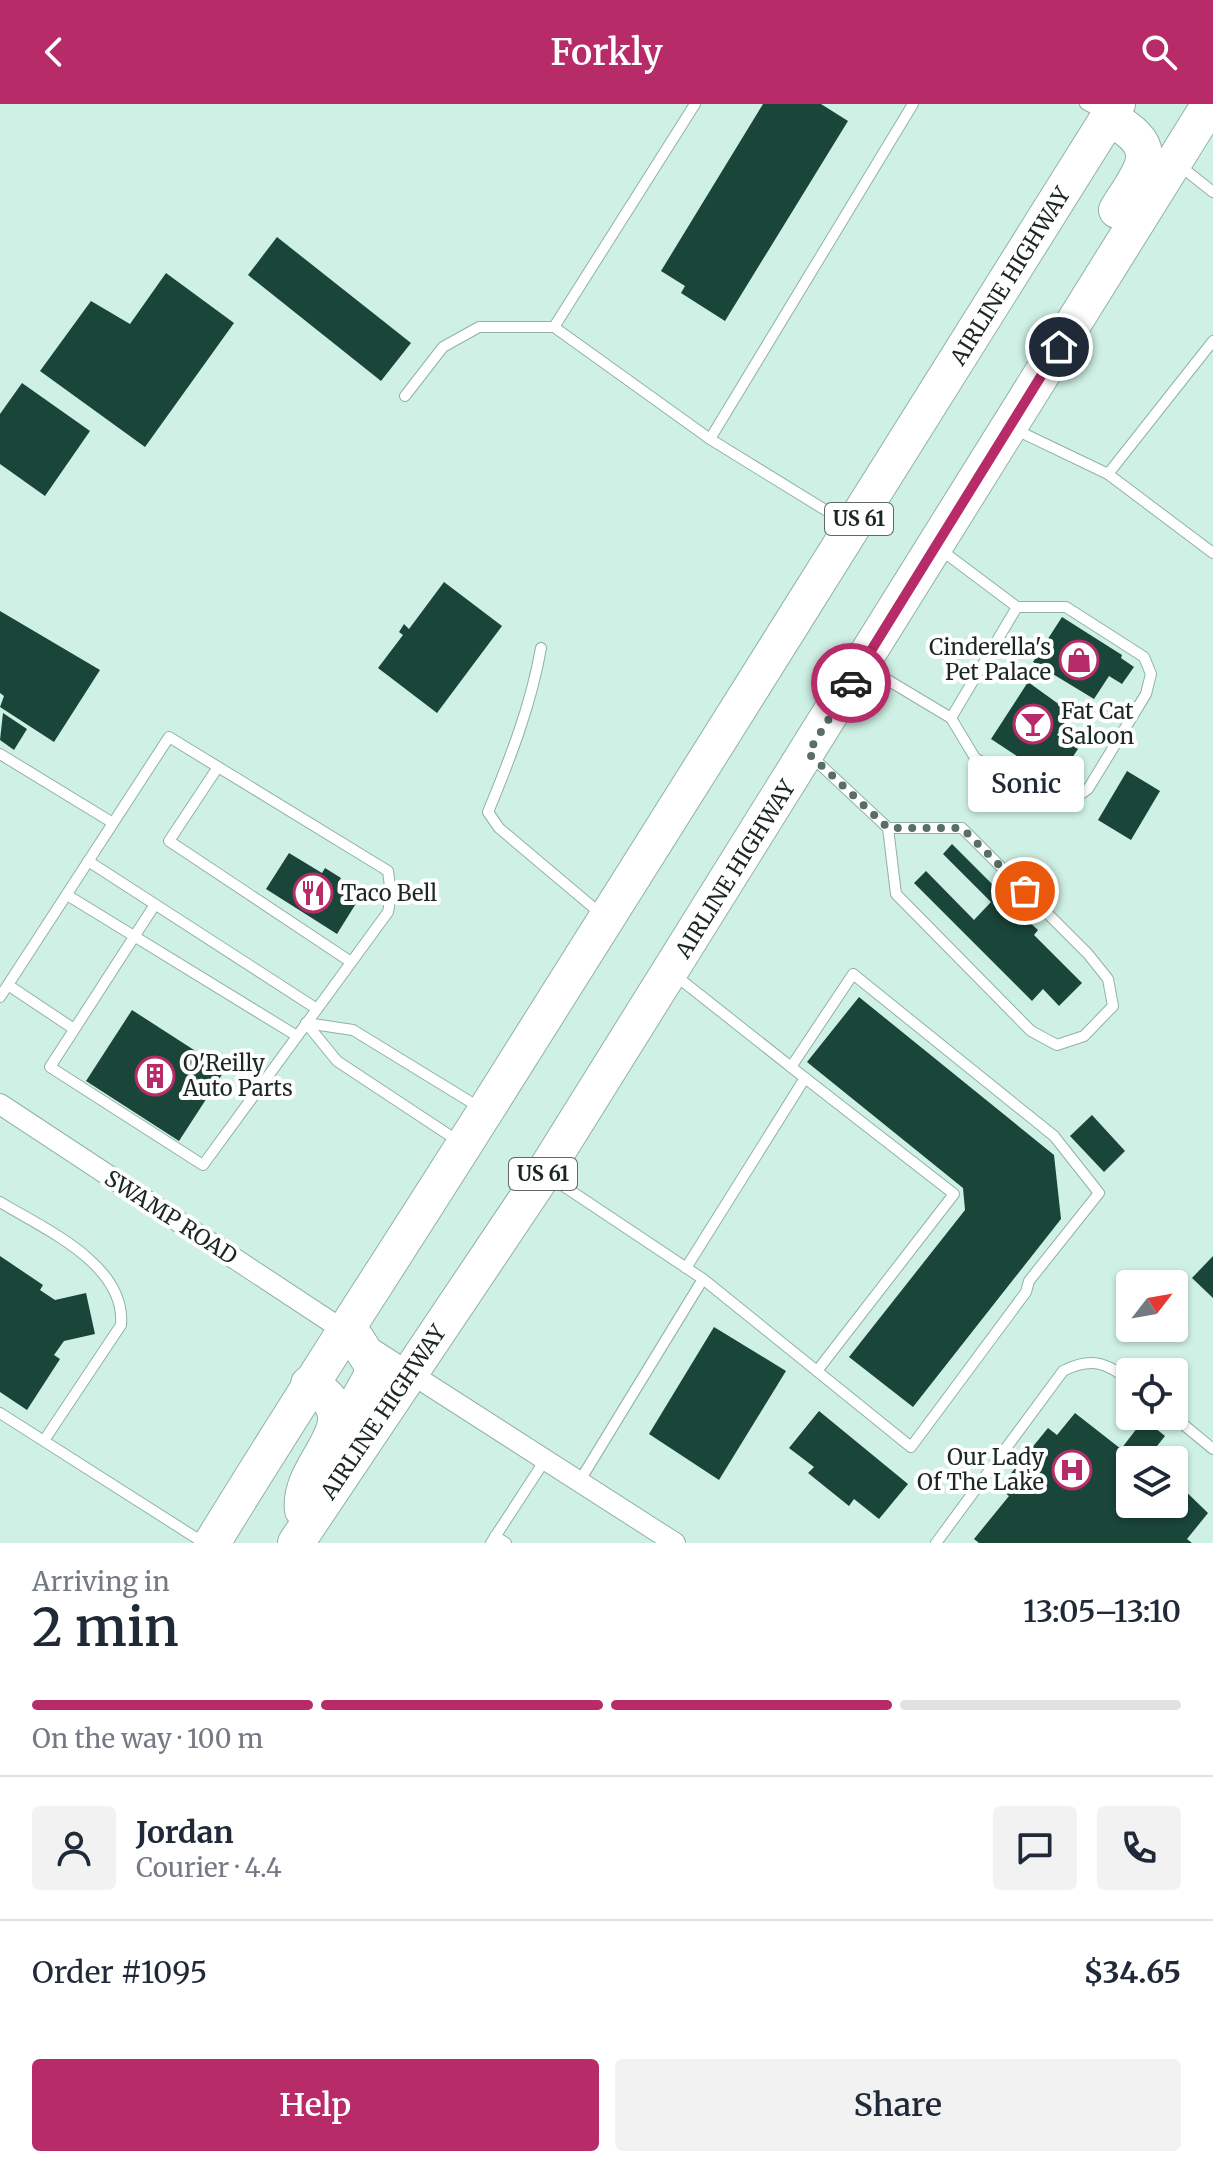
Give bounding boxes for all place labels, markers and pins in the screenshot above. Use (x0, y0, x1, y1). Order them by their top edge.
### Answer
pin (1025, 313, 1093, 381)
place label: Cinderella's Pet Palace (929, 633, 1051, 686)
shop icon: Cinderella's Pet Palace (1058, 639, 1100, 681)
place label: Fat Cat Saloon (1061, 697, 1134, 750)
bar icon: Fat Cat Saloon (1012, 703, 1054, 745)
callout: Sonic (967, 755, 1083, 811)
pin (991, 857, 1059, 925)
restaurant icon: Taco Bell (292, 872, 334, 914)
place label: Taco Bell (341, 879, 437, 907)
place label: O'Reilly Auto Parts (182, 1049, 293, 1102)
building icon: O'Reilly Auto Parts (134, 1055, 176, 1097)
place label: Our Lady Of The Lake (917, 1443, 1044, 1496)
hospital icon: Our Lady Of The Lake (1051, 1449, 1093, 1491)

